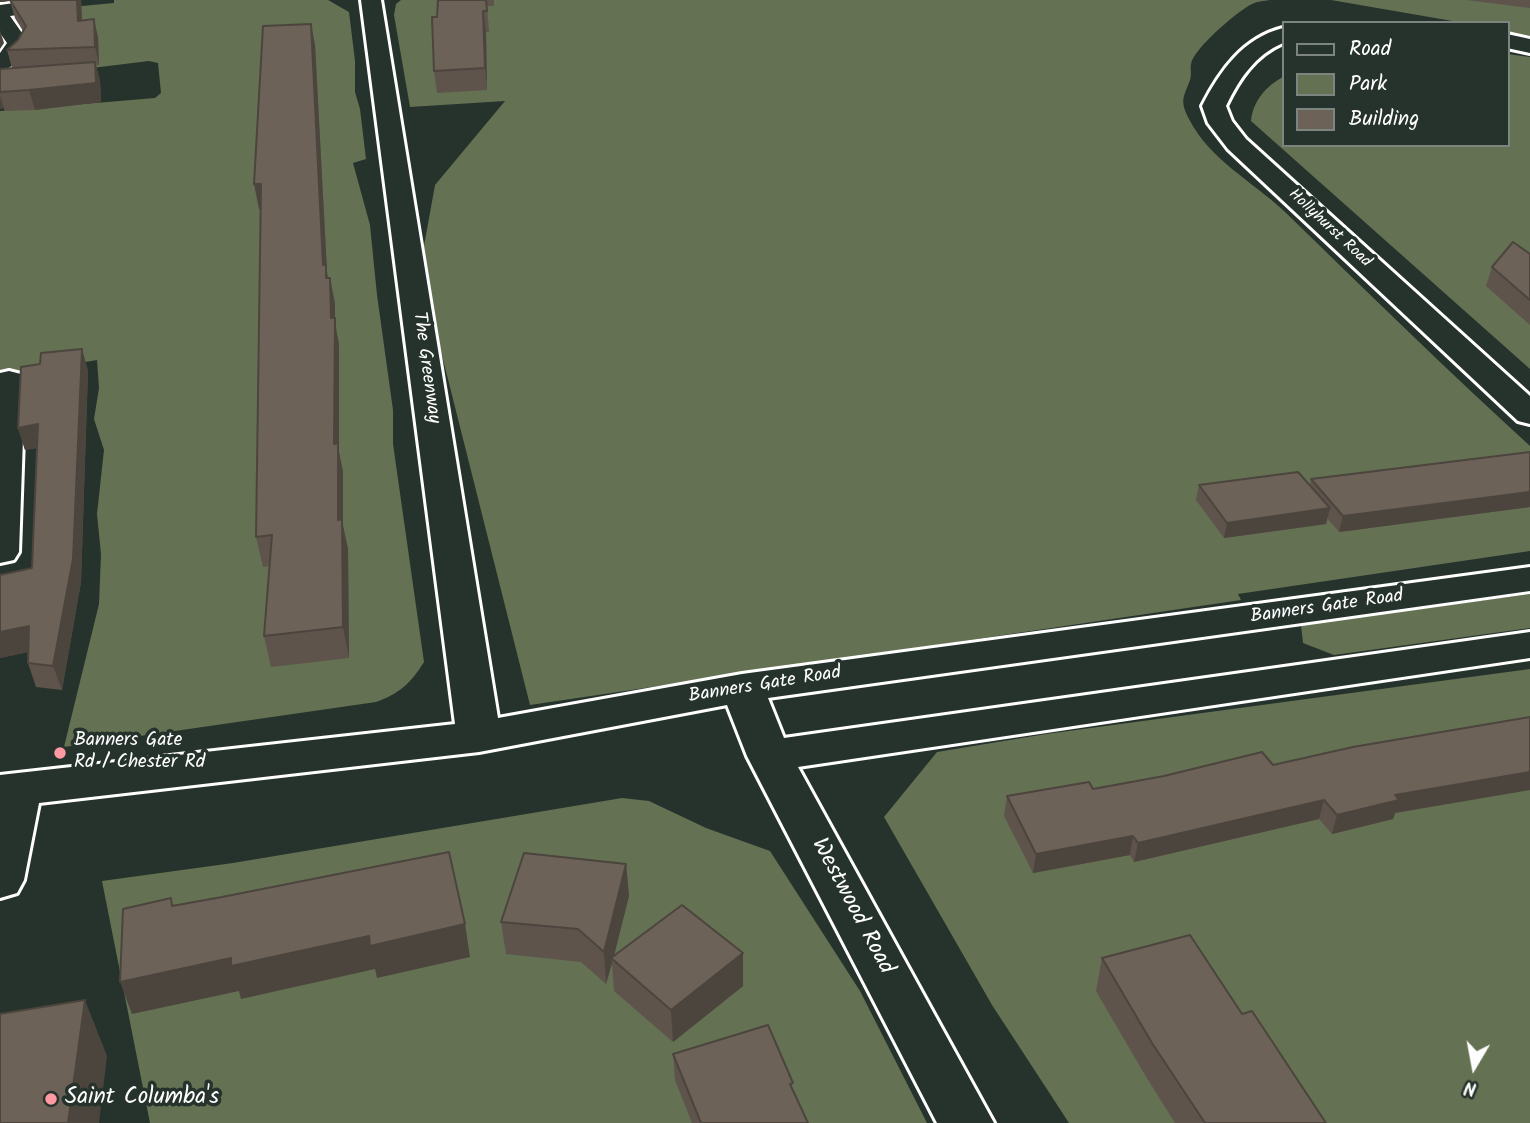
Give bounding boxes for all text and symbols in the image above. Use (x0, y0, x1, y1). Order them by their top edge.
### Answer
legend (1282, 21, 1509, 147)
text: Road (1349, 33, 1391, 66)
text: Park (1349, 68, 1387, 101)
text: Building (1349, 103, 1419, 136)
street label: Hollyhurst Road (1284, 186, 1374, 272)
street label: The Greenway (406, 311, 444, 425)
street label: Banners Gate Road (1249, 586, 1405, 630)
street label: Banners Gate Road (687, 663, 843, 709)
place label: Banners Gate Rd / Chester Rd (74, 731, 205, 775)
marker: Banners Gate Rd / Chester Rd (52, 745, 68, 761)
street label: Westwood Road (804, 834, 898, 980)
north arrow (1439, 1032, 1509, 1102)
text: N (1462, 1072, 1479, 1103)
place label: Saint Columba's (65, 1085, 219, 1113)
marker: Saint Columba's (43, 1091, 59, 1107)

